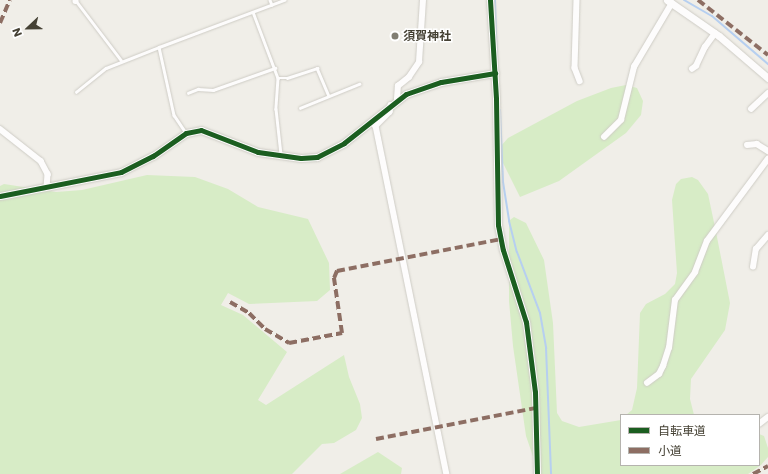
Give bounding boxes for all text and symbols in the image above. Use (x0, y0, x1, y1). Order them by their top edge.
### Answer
north arrow (8, 8, 48, 48)
text: N (8, 26, 26, 39)
place label: 須賀神社 (403, 29, 451, 43)
marker: 須賀神社 (390, 31, 400, 41)
legend (620, 414, 760, 466)
text: 自転車道 (658, 422, 706, 439)
text: 小道 (658, 442, 682, 459)

